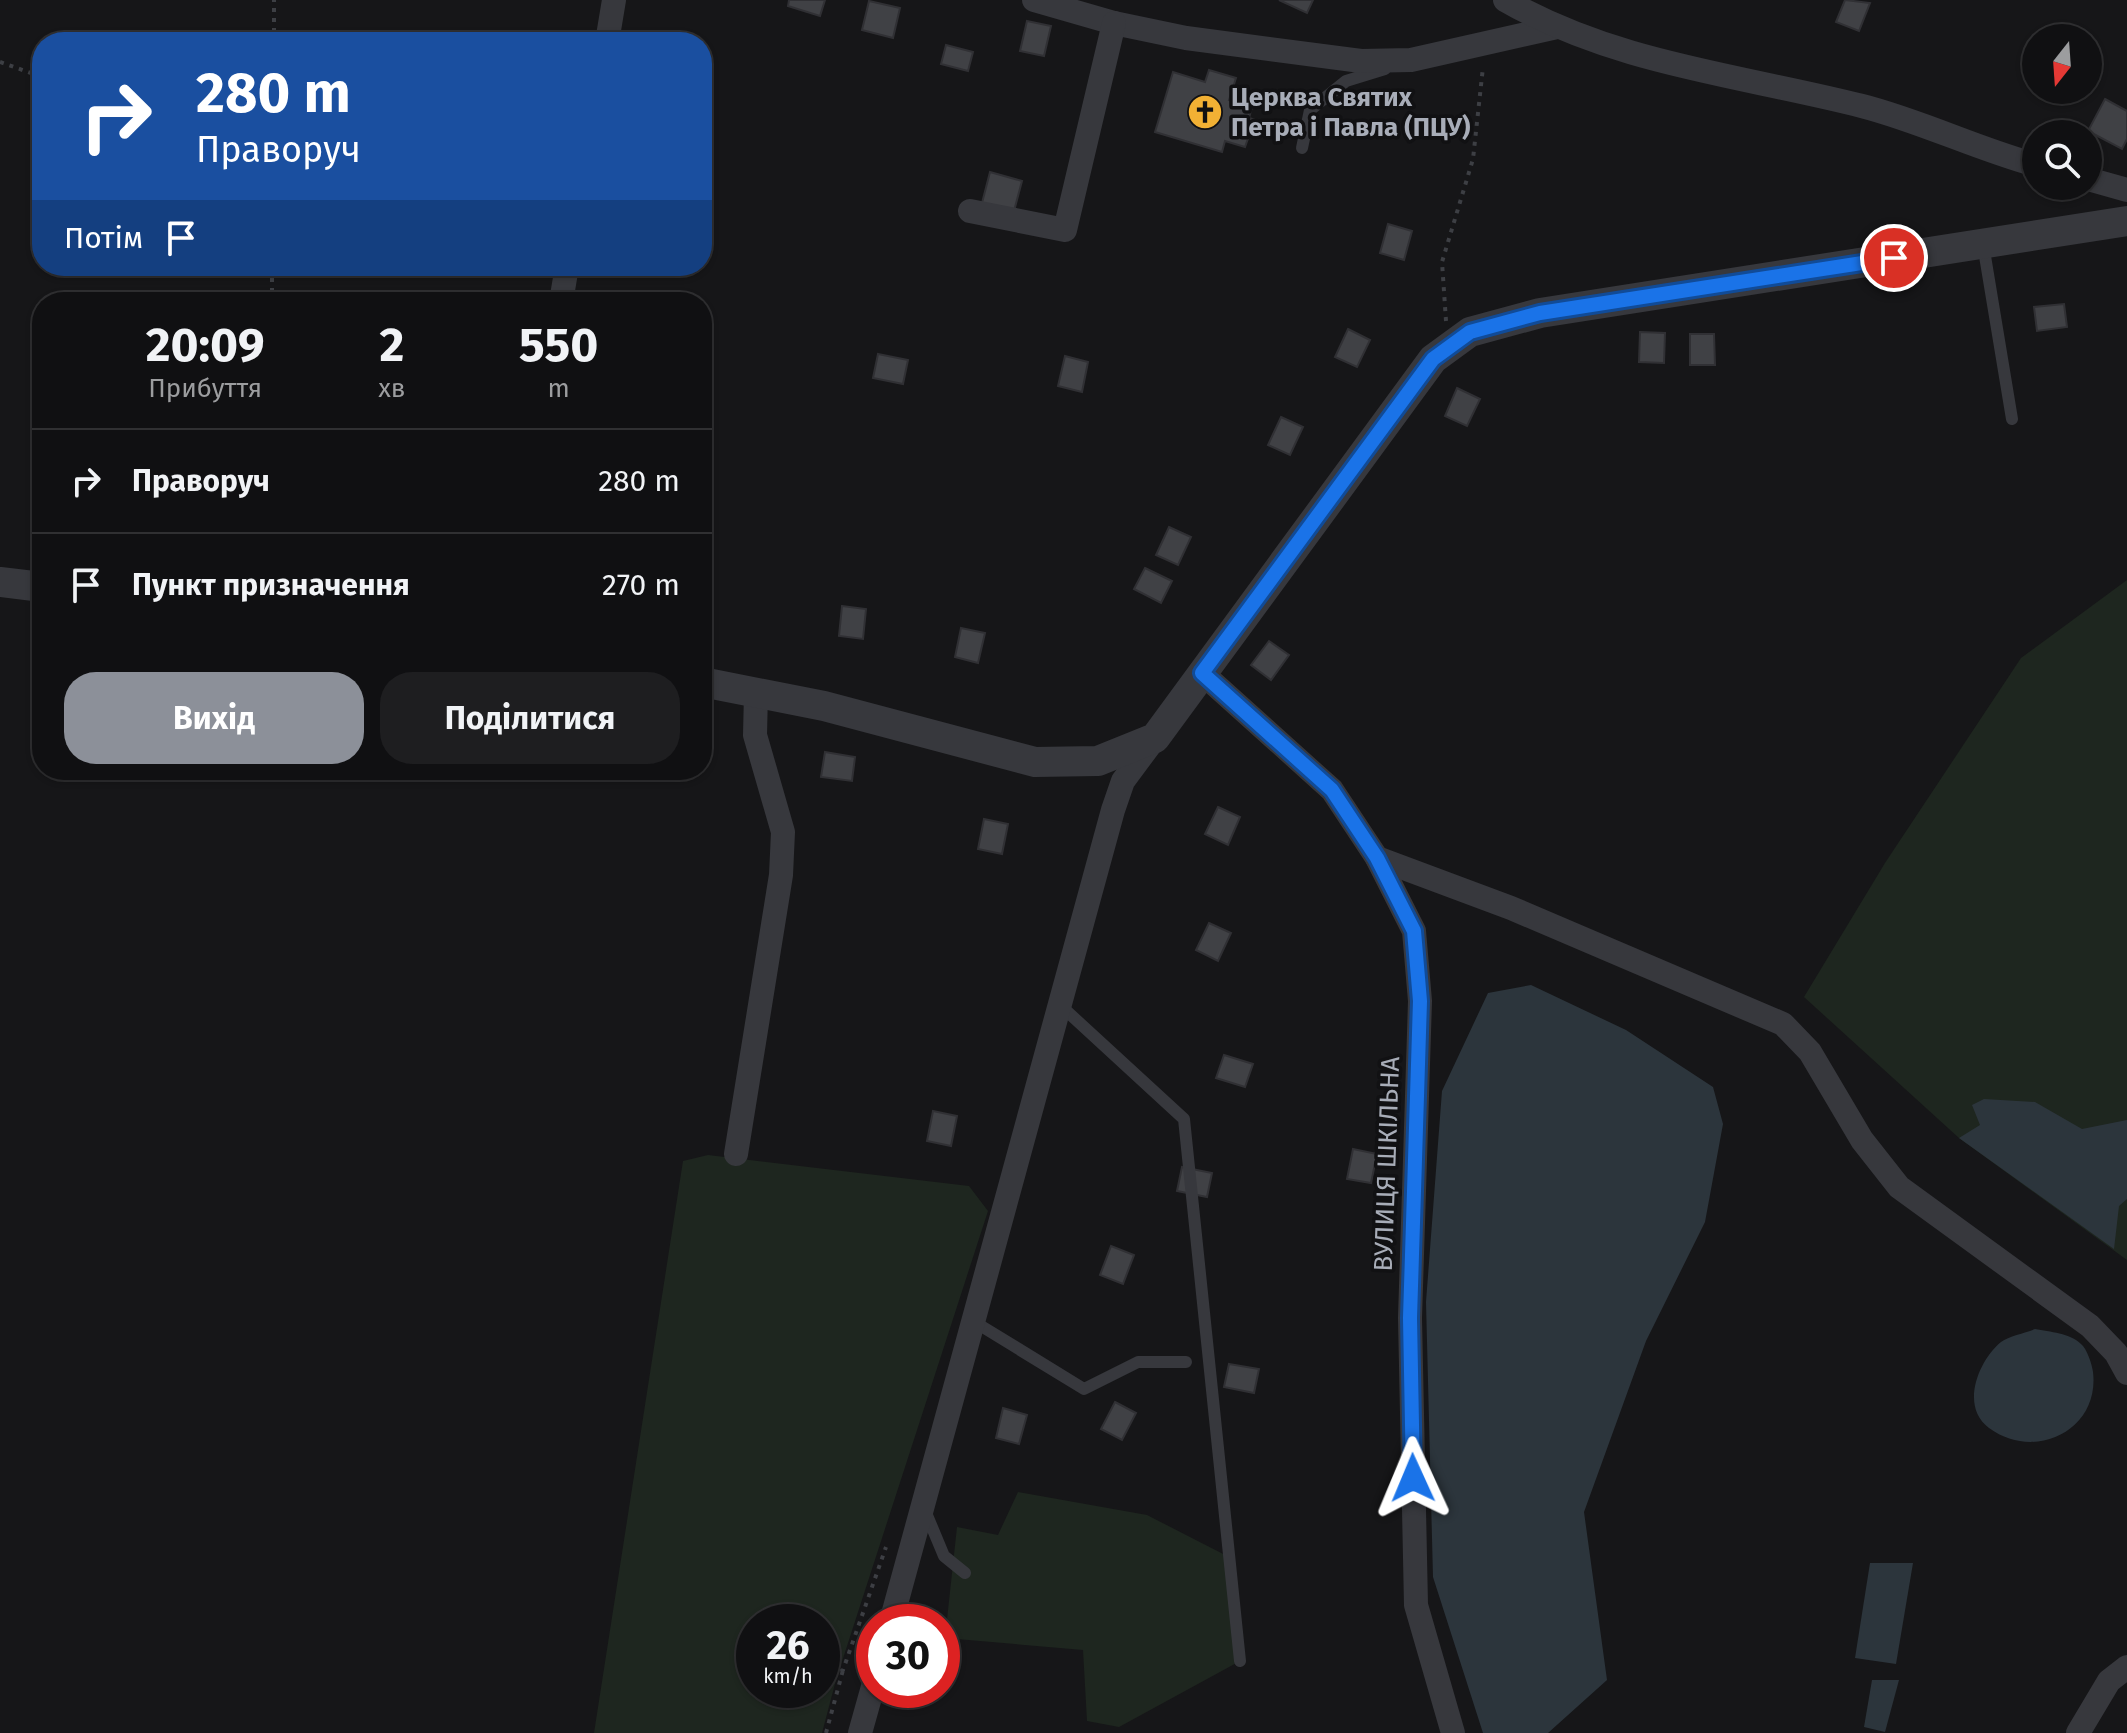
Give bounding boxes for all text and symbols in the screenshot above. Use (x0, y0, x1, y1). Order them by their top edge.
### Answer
north arrow (2022, 24, 2102, 104)
map controls (2022, 24, 2102, 200)
text: 280 m (196, 60, 351, 127)
icon: right (64, 64, 168, 168)
place label: Церква Святих Петра і Павла (ПЦУ) (1231, 82, 1470, 143)
church icon: Церква Святих Петра і Павла (ПЦУ) (1186, 93, 1224, 131)
button: search (2022, 120, 2102, 200)
text: Праворуч (196, 128, 361, 172)
icon: arrive (159, 216, 203, 260)
text: Потім (64, 220, 143, 256)
pin (1860, 224, 1928, 292)
icon: arrive (1872, 236, 1916, 280)
text: 20:09 (146, 316, 265, 374)
text: 2 (379, 316, 404, 374)
text: 550 (519, 316, 598, 374)
text: Прибуття (148, 373, 262, 404)
text: хв (378, 373, 405, 404)
text: m (548, 373, 570, 404)
icon: right (64, 459, 108, 503)
text: Праворуч (132, 463, 270, 499)
text: 280 m (598, 463, 680, 499)
icon: arrive (64, 563, 108, 607)
text: Пункт призначення (132, 567, 410, 603)
text: 270 m (602, 567, 680, 603)
button: Вихід (64, 672, 364, 764)
button: Поділитися (380, 672, 680, 764)
street label: ВУЛИЦЯ ШКІЛЬНА (1368, 1056, 1406, 1272)
position arrow (1371, 1436, 1455, 1520)
speed limit sign: 30 (856, 1604, 960, 1708)
text: 26 (766, 1622, 810, 1670)
text: km/h (763, 1664, 813, 1688)

